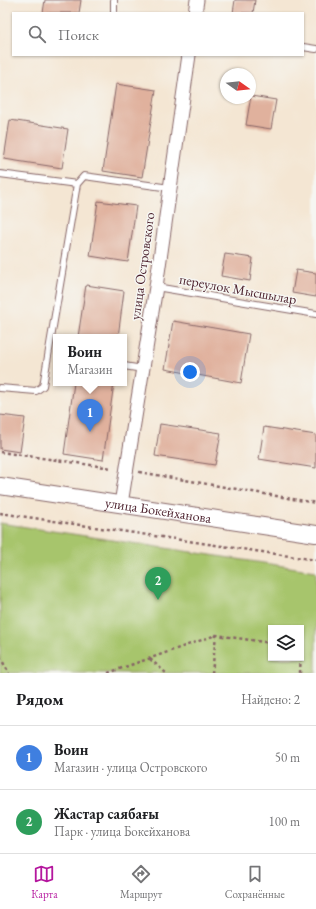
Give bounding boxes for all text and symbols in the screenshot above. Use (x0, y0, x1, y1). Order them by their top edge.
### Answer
search box (12, 12, 304, 56)
icon: search (26, 23, 48, 45)
text: Поиск (58, 25, 99, 44)
north arrow (220, 68, 256, 104)
street label: улица Островского (126, 211, 158, 321)
street label: переулок Мысшылар (178, 270, 298, 308)
popup (53, 334, 127, 386)
text: Воин (68, 342, 102, 361)
text: Магазин (68, 361, 112, 378)
your location (180, 362, 200, 382)
pin: 1 (77, 399, 103, 432)
street label: улица Бокейханова (104, 493, 213, 527)
pin: 2 (145, 567, 171, 600)
map controls (268, 625, 304, 661)
button: layers (268, 625, 304, 661)
text: Рядом (16, 688, 64, 710)
text: Найдено: 2 (241, 691, 300, 708)
text: Воин (54, 740, 88, 759)
text: 1 (26, 749, 32, 766)
text: 50 m (275, 749, 300, 766)
text: Магазин · улица Островского (54, 759, 207, 776)
text: Жастар саябағы (54, 804, 159, 823)
text: 2 (26, 813, 32, 830)
text: 100 m (269, 813, 300, 830)
text: Парк · улица Бокейханова (54, 823, 190, 840)
tab: Карта (31, 863, 58, 901)
tab: Маршрут (120, 863, 162, 901)
tab: Сохранённые (225, 863, 285, 901)

